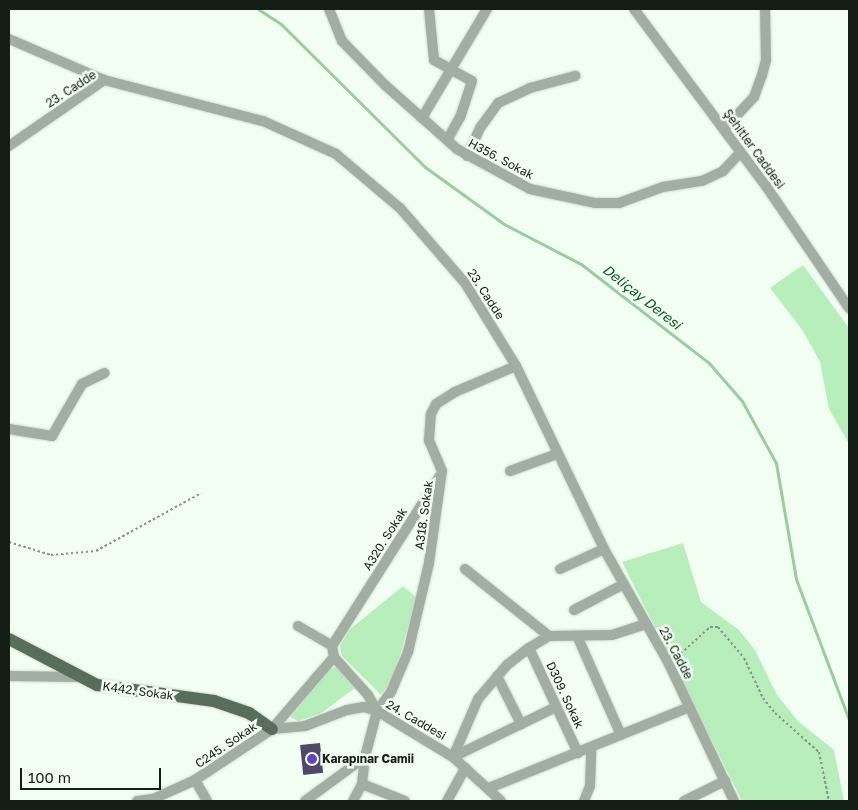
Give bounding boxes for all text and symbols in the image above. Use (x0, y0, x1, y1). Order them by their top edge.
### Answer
street label: 23. Cadde (43, 67, 99, 111)
street label: Şehitler Caddesi (720, 106, 788, 192)
street label: H356. Sokak (466, 136, 536, 182)
water label: Deliçay Deresi (599, 261, 685, 333)
street label: 23. Cadde (464, 266, 508, 322)
street label: A318. Sokak (412, 479, 436, 551)
street label: A320. Sokak (360, 505, 410, 573)
street label: 23. Cadde (656, 624, 696, 682)
street label: D309. Sokak (543, 659, 587, 731)
street label: K442. Sokak (102, 679, 174, 703)
street label: 24. Caddesi (383, 697, 449, 743)
street label: C245. Sokak (193, 719, 259, 771)
place label: Karapınar Camii (322, 752, 414, 766)
marker: Karapınar Camii (306, 753, 318, 765)
scale bar (22, 758, 164, 790)
text: 100 m (28, 768, 71, 786)

